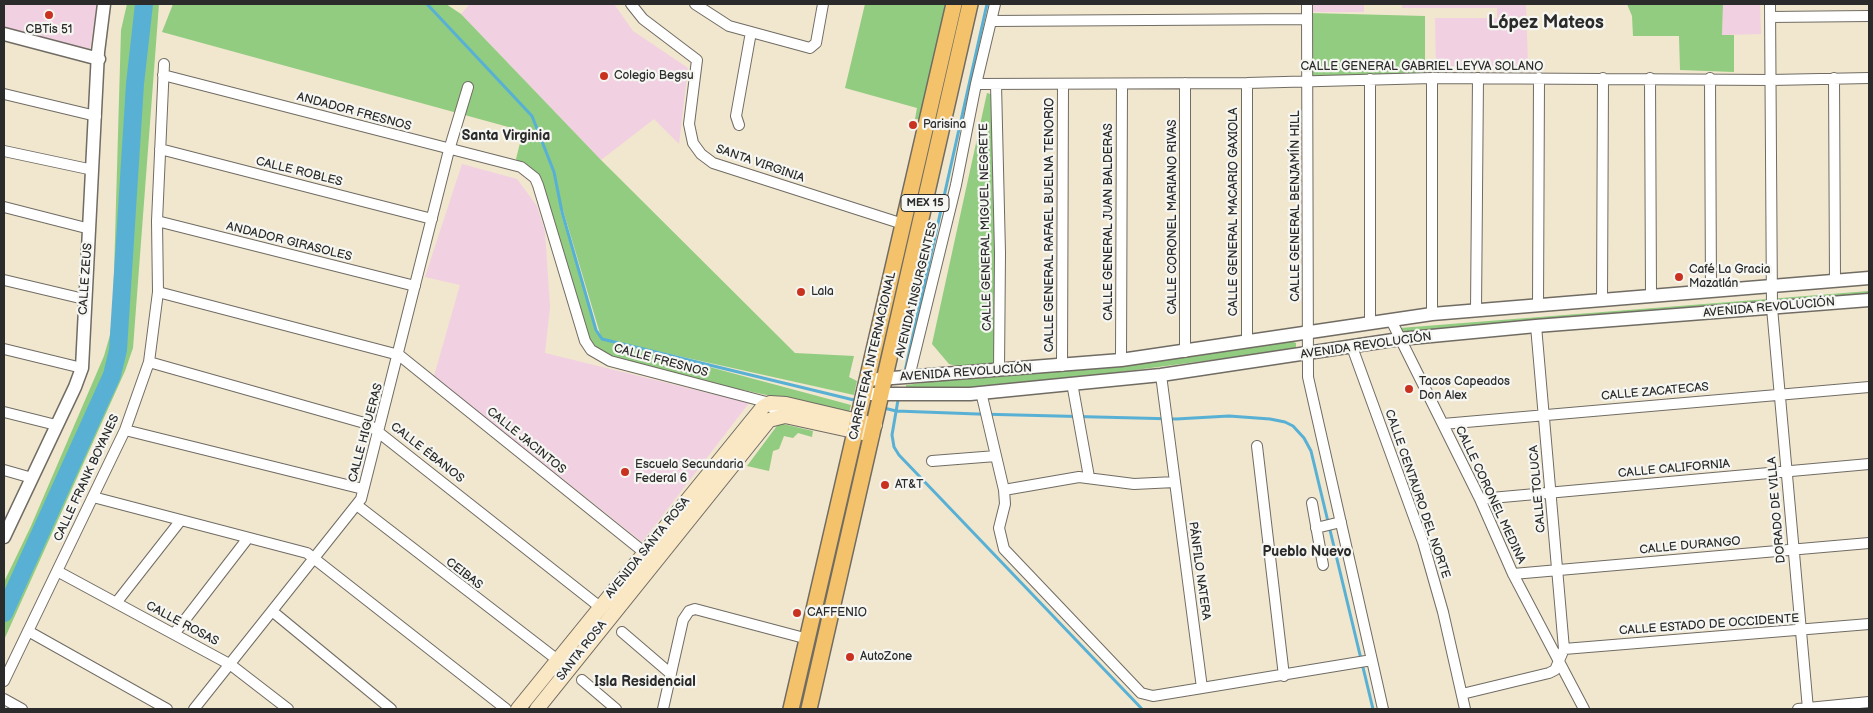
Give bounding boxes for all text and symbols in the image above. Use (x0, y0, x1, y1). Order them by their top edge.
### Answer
marker: CBTis 51 (43, 9, 55, 21)
district label: López Mateos (1488, 12, 1604, 34)
place label: CBTis 51 (25, 23, 73, 37)
street label: CALLE GENERAL GABRIEL LEYVA SOLANO (1301, 60, 1543, 74)
place label: Colegio Begsu (614, 69, 694, 83)
marker: Colegio Begsu (598, 70, 610, 82)
street label: ANDADOR FRESNOS (295, 90, 413, 134)
street label: CALLE GENERAL RAFAEL BUELNA TENORIO (1043, 98, 1057, 352)
street label: CALLE GENERAL MACARIO GAXIOLA (1227, 108, 1241, 316)
street label: CALLE GENERAL BENJAMÍN HILL (1289, 110, 1303, 302)
place label: Parisina (923, 118, 966, 132)
marker: Parisina (907, 119, 919, 131)
street label: CALLE CORONEL MARIANO RIVAS (1166, 119, 1180, 315)
street label: CALLE GENERAL MIGUEL NEGRETE (977, 123, 995, 331)
street label: CALLE GENERAL JUAN BALDERAS (1102, 123, 1116, 321)
district label: Santa Virginia (462, 128, 550, 144)
street label: SANTA VIRGINIA (714, 142, 806, 186)
street label: CALLE ROBLES (254, 154, 344, 190)
road number: MEX 15 (901, 194, 949, 212)
street label: ANDADOR GIRASOLES (225, 219, 353, 265)
street label: AVENIDA INSURGENTES (893, 221, 941, 359)
street label: CALLE ZEUS (76, 243, 96, 315)
place label: Café La Gracia Mazatlán (1689, 263, 1770, 291)
street label: CARRETERA INTERNACIONAL (847, 271, 899, 441)
marker: Café La Gracia Mazatlán (1673, 271, 1685, 283)
place label: Lala (811, 285, 834, 299)
marker: Lala (795, 286, 807, 298)
street label: AVENIDA REVOLUCIÓN (1702, 295, 1836, 321)
street label: AVENIDA REVOLUCIÓN (1300, 330, 1432, 362)
street label: CALLE FRESNOS (612, 341, 710, 381)
street label: AVENIDA REVOLUCIÓN (900, 361, 1032, 385)
place label: Tacos Capeados Don Alex (1419, 375, 1510, 403)
street label: CALLE ZACATECAS (1601, 380, 1709, 404)
street label: CALLE HIGUERAS (346, 382, 386, 484)
marker: Tacos Capeados Don Alex (1403, 383, 1415, 395)
street label: CALLE JACINTOS (484, 405, 568, 477)
street label: CALLE CENTAURO DEL NORTE (1381, 408, 1453, 580)
street label: CALLE FRANK BOYANES (51, 412, 123, 544)
street label: CALLE ÉBANOS (387, 420, 467, 486)
street label: CALLE CORONEL MEDINA (1452, 424, 1528, 566)
street label: CALLE TOLUCA (1527, 445, 1549, 533)
street label: DORADO DE VILLA (1765, 456, 1789, 564)
street label: CALLE CALIFORNIA (1617, 457, 1731, 481)
place label: Escuela Secundaria Federal 6 (635, 458, 743, 486)
marker: Escuela Secundaria Federal 6 (619, 466, 631, 478)
place label: AT&T (895, 478, 923, 492)
marker: AT&T (879, 479, 891, 491)
street label: AVENIDA SANTA ROSA (603, 495, 693, 601)
street label: PÁNFILO NATERA (1185, 521, 1213, 621)
street label: CALLE DURANGO (1639, 534, 1741, 558)
district label: Pueblo Nuevo (1263, 544, 1351, 560)
street label: CEIBAS (443, 555, 485, 593)
street label: CALLE ROSAS (143, 599, 221, 649)
place label: CAFFENIO (807, 606, 867, 620)
marker: CAFFENIO (791, 607, 803, 619)
street label: CALLE ESTADO DE OCCIDENTE (1618, 612, 1800, 638)
street label: SANTA ROSA (554, 618, 610, 684)
place label: AutoZone (860, 650, 912, 664)
marker: AutoZone (844, 651, 856, 663)
district label: Isla Residencial (594, 674, 696, 690)

